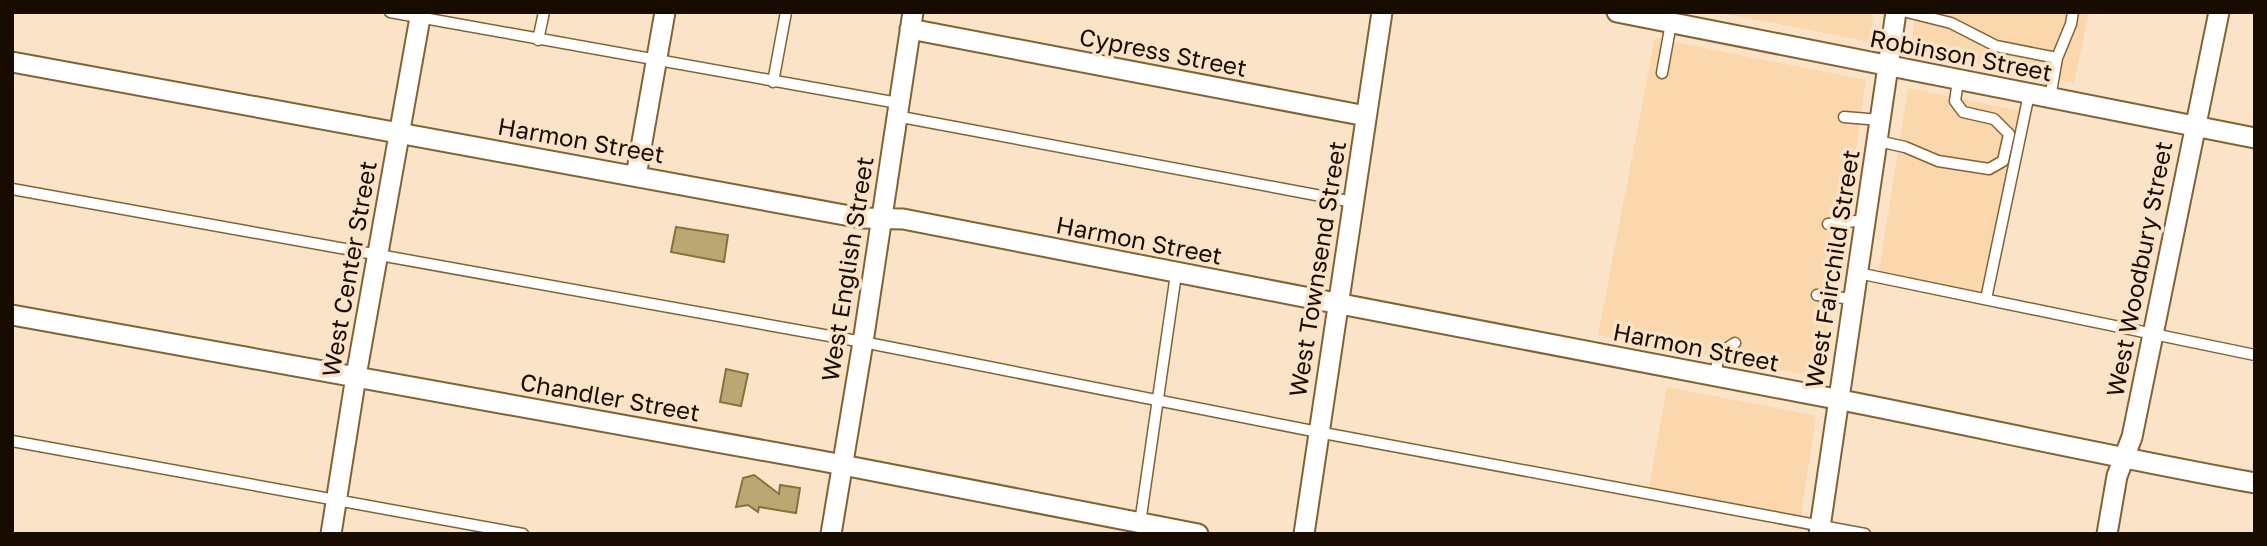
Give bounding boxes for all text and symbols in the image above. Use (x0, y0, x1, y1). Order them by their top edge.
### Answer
street label: Cypress Street (1077, 21, 1250, 82)
street label: Robinson Street (1868, 23, 2055, 86)
street label: Harmon Street (496, 111, 667, 168)
street label: West Woodbury Street (2100, 138, 2178, 399)
street label: West Townsend Street (1282, 139, 1351, 399)
street label: West Fairchild Street (1798, 148, 1865, 390)
street label: West English Street (814, 154, 879, 383)
street label: West Center Street (315, 158, 382, 379)
street label: Harmon Street (1054, 209, 1225, 270)
street label: Harmon Street (1611, 316, 1782, 377)
street label: Chandler Street (518, 366, 702, 427)

